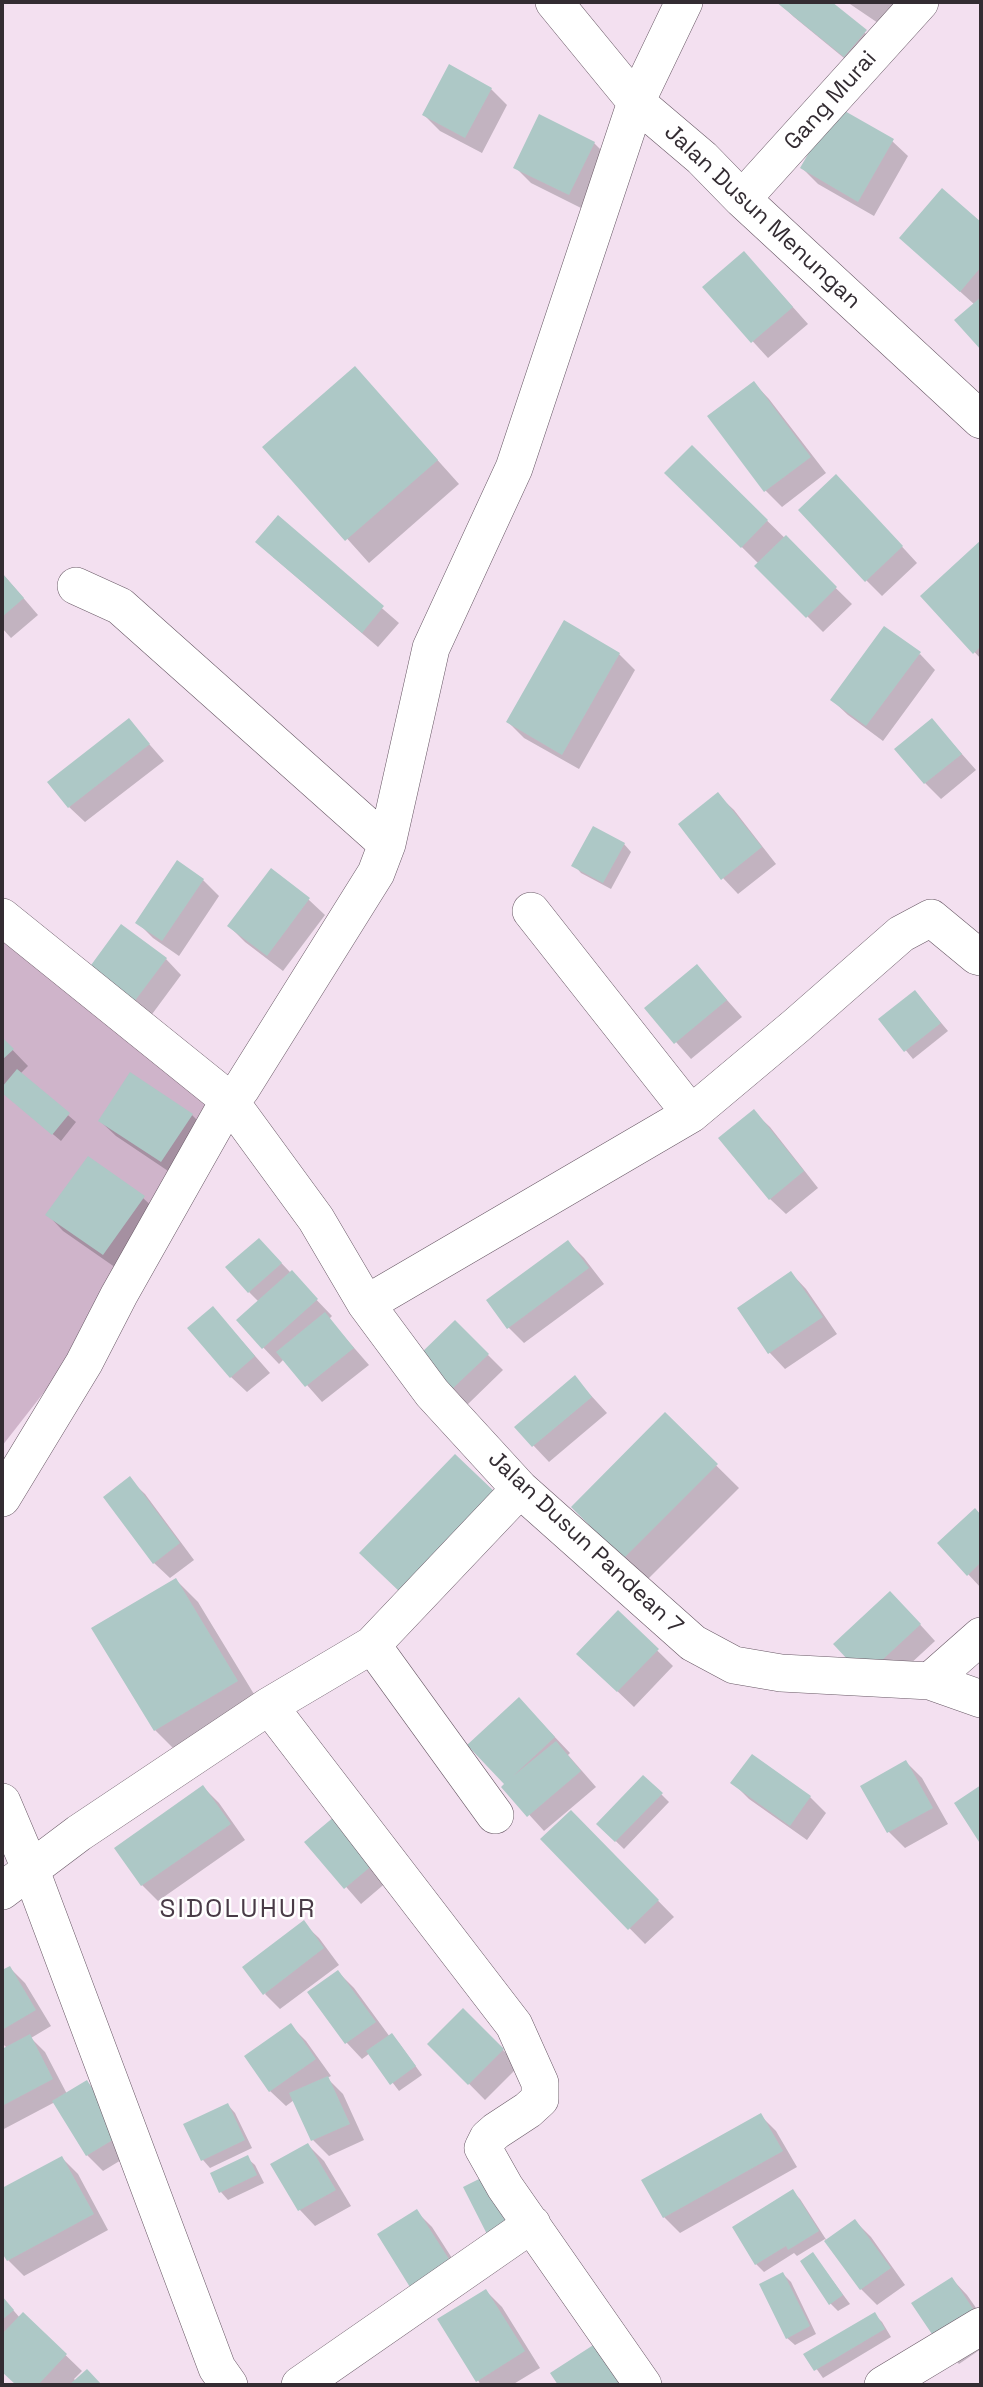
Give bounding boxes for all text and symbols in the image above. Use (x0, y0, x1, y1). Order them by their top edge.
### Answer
street label: Gang Murai (779, 46, 883, 156)
street label: Jalan Dusun Menungan (658, 119, 866, 315)
street label: Jalan Dusun Pandean 7 (482, 1446, 688, 1640)
district label: SIDOLUHUR (161, 1894, 315, 1926)

